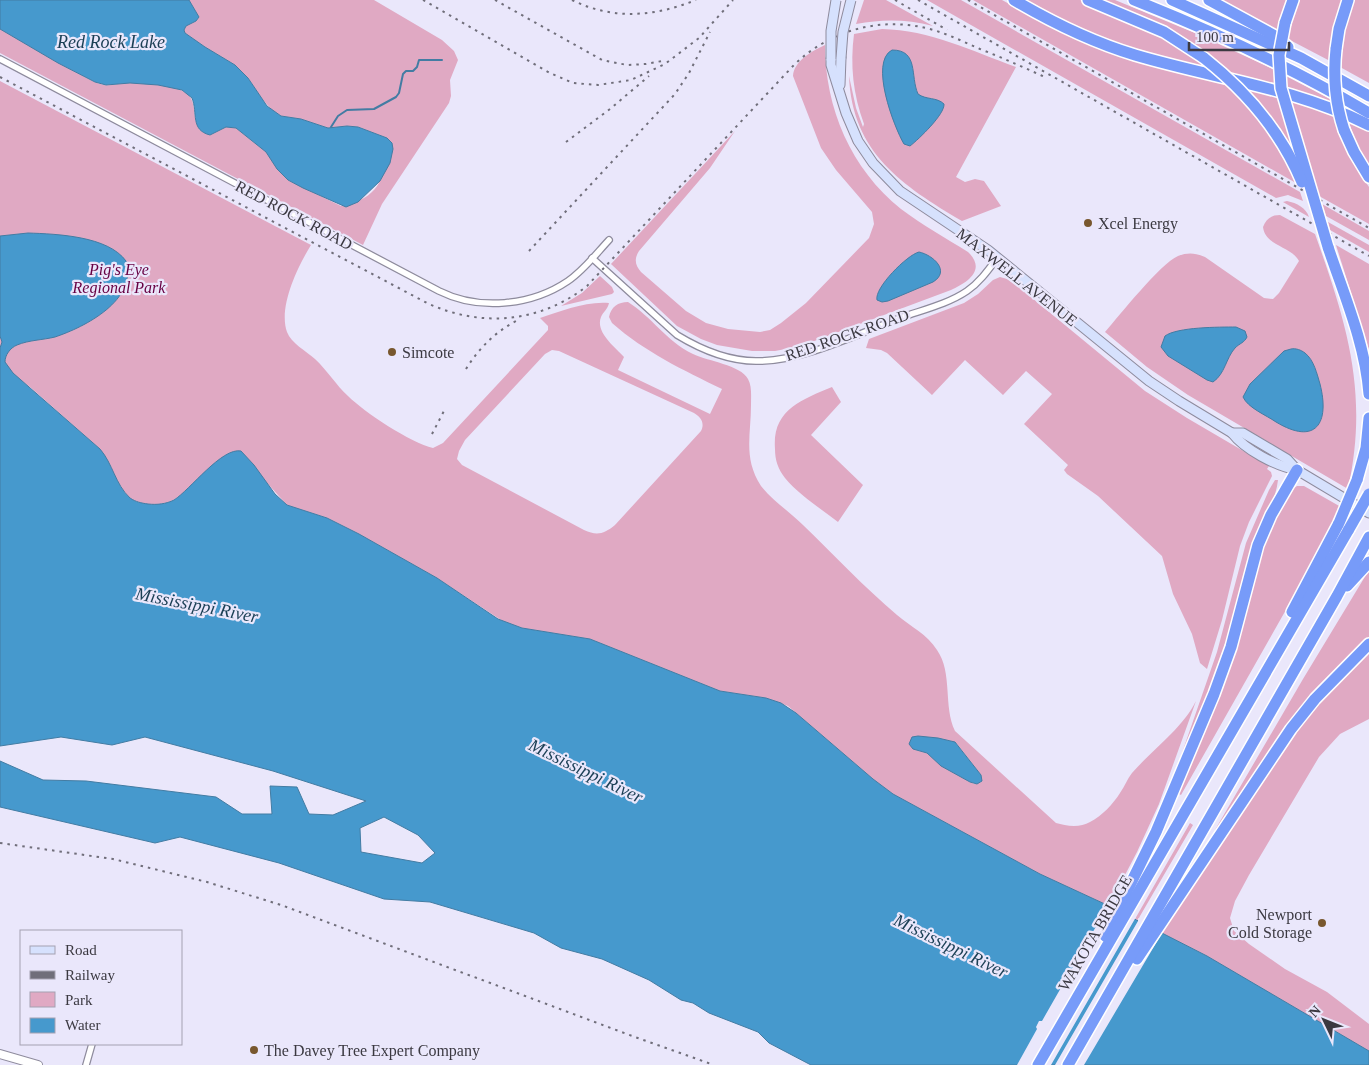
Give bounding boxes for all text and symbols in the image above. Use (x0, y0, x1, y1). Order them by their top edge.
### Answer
scale bar (1189, 20, 1289, 52)
text: 100 m (1196, 29, 1234, 45)
water label: Red Rock Lake (56, 32, 165, 52)
street label: RED ROCK ROAD (233, 177, 355, 253)
place label: Xcel Energy (1098, 215, 1178, 233)
marker: Xcel Energy (1082, 217, 1094, 229)
street label: MAXWELL AVENUE (953, 225, 1081, 329)
park label: Pig's Eye Regional Park (72, 261, 166, 297)
street label: RED ROCK ROAD (783, 306, 911, 364)
place label: Simcote (402, 344, 454, 361)
marker: Simcote (386, 346, 398, 358)
water label: Mississippi River (133, 583, 261, 627)
water label: Mississippi River (525, 734, 647, 808)
street label: WAKOTA BRIDGE (1055, 872, 1135, 994)
place label: Newport Cold Storage (1228, 906, 1313, 942)
water label: Mississippi River (890, 909, 1012, 983)
marker: Newport Cold Storage (1316, 917, 1328, 929)
legend (20, 930, 182, 1045)
text: Road (65, 942, 97, 958)
text: Railway (65, 967, 115, 983)
text: Park (65, 992, 93, 1008)
north arrow (1299, 995, 1349, 1045)
text: N (1306, 1003, 1324, 1020)
text: Water (65, 1017, 100, 1033)
place label: The Davey Tree Expert Company (264, 1042, 480, 1060)
marker: The Davey Tree Expert Company (248, 1044, 260, 1056)

